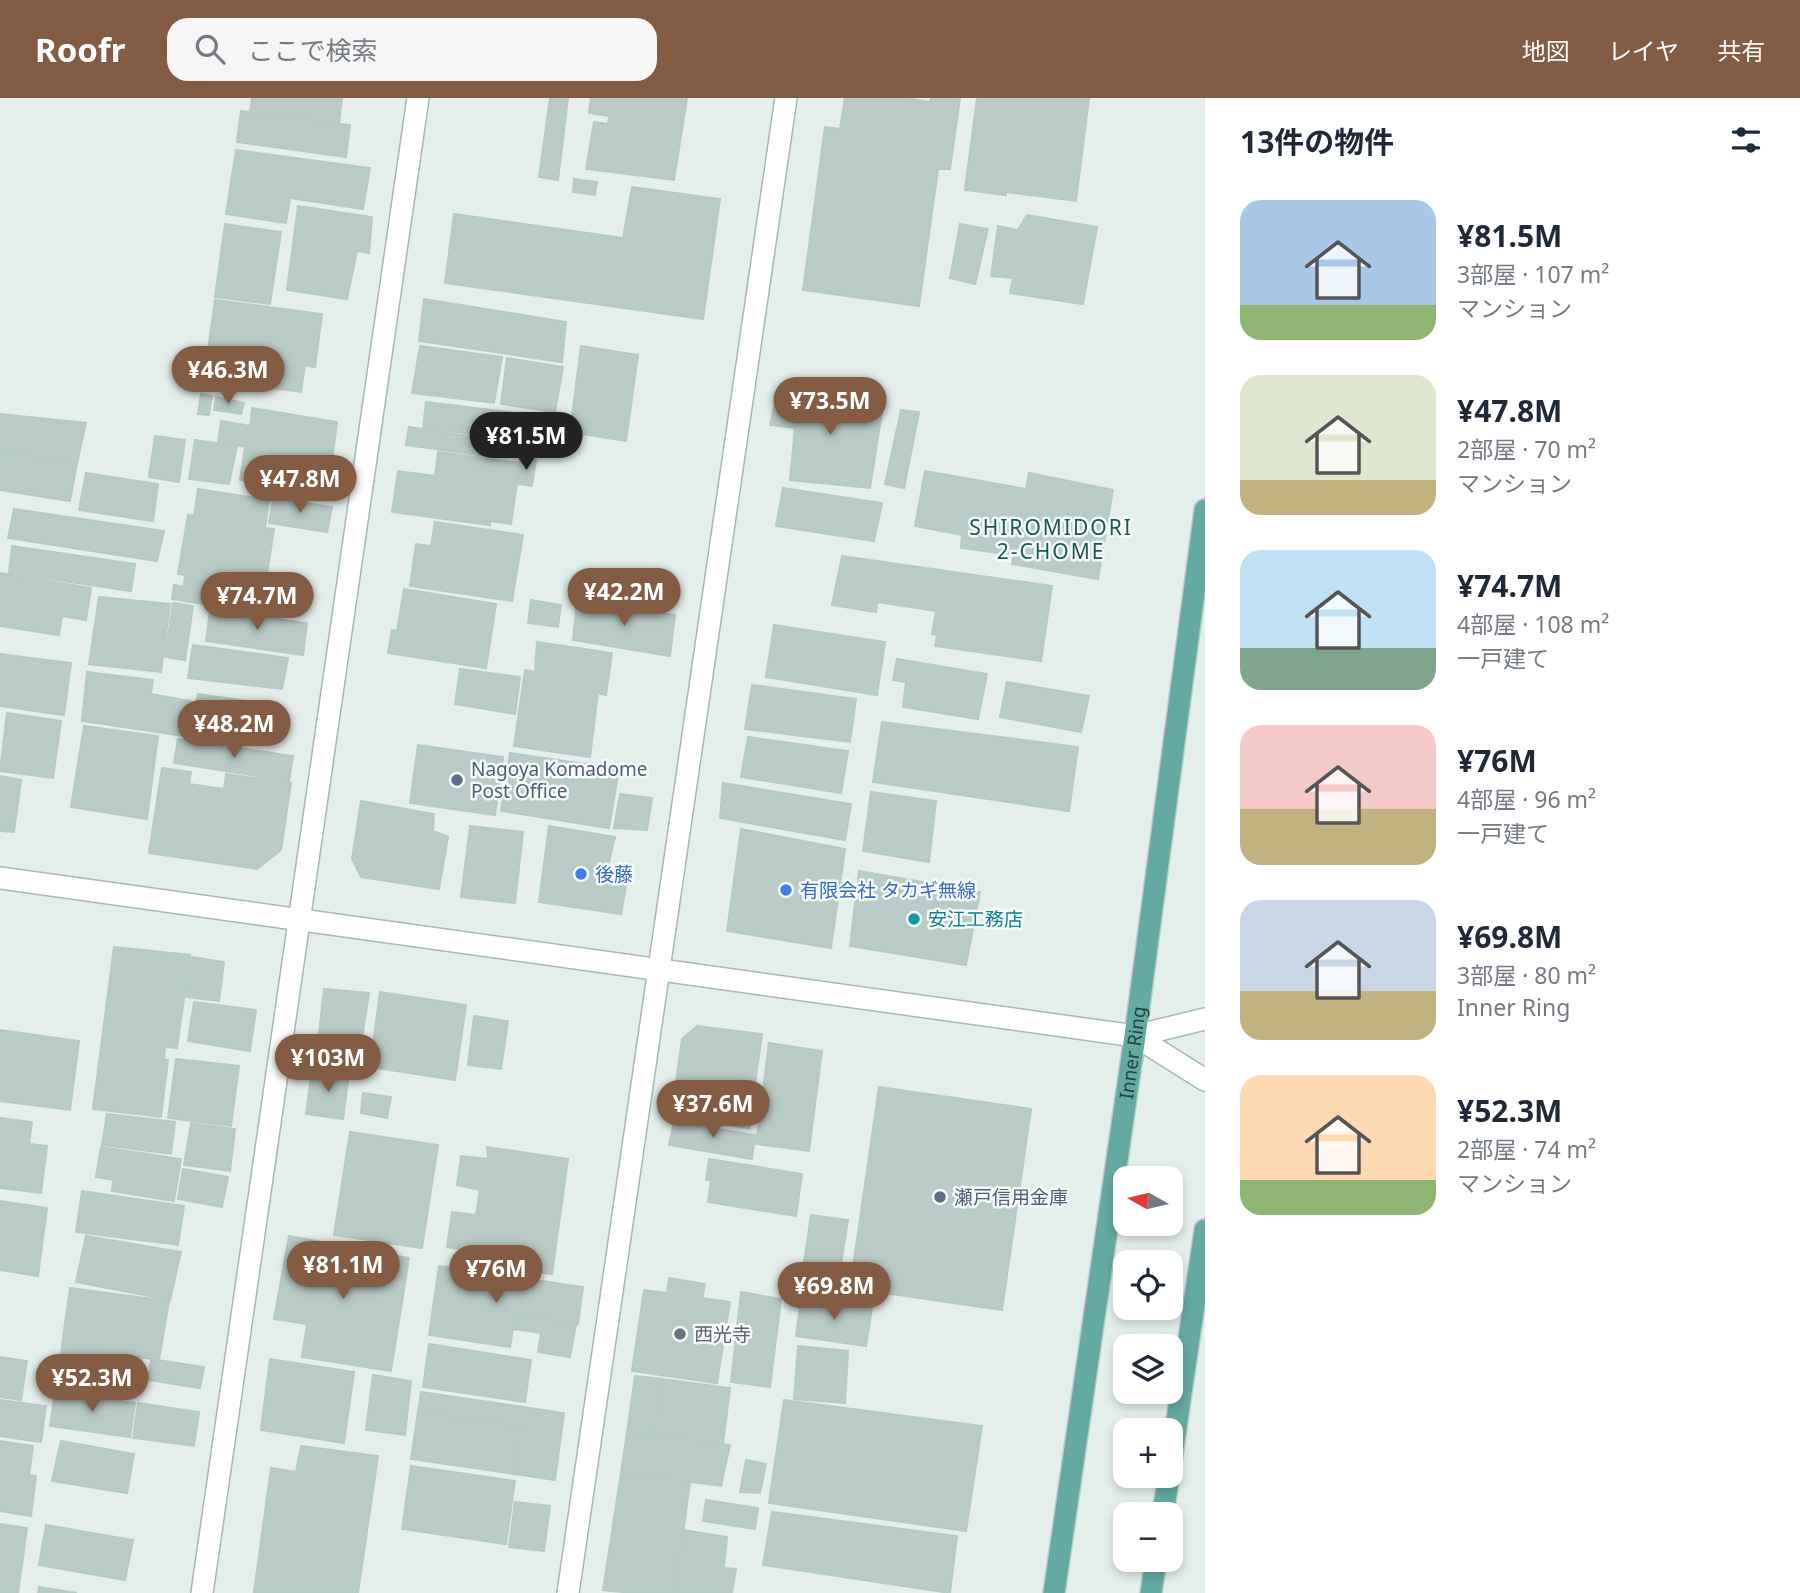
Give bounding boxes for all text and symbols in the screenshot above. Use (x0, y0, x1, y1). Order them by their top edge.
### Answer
search box (167, 18, 657, 81)
text: Roofr (35, 27, 125, 72)
icon: search (191, 30, 229, 68)
text: ここで検索 (247, 32, 377, 68)
text: 地図 (1522, 34, 1570, 67)
text: レイヤ (1608, 34, 1679, 67)
text: 共有 (1717, 34, 1765, 67)
text: 13件の物件 (1240, 121, 1394, 162)
icon: filters (1727, 121, 1765, 159)
text: ¥81.5M (1457, 215, 1562, 256)
icon: home (1296, 228, 1380, 312)
text: 3部屋 · 107 m² (1457, 258, 1609, 290)
text: マンション (1457, 292, 1572, 324)
pin: ¥46.3M (171, 346, 285, 406)
text: ¥46.3M (188, 353, 268, 385)
pin: ¥73.5M (773, 378, 887, 437)
text: ¥73.5M (790, 384, 870, 416)
text: ¥47.8M (1457, 390, 1562, 431)
icon: home (1296, 403, 1380, 487)
pin: ¥81.5M (469, 412, 583, 472)
text: ¥81.5M (486, 419, 566, 451)
text: 2部屋 · 70 m² (1457, 433, 1596, 465)
pin: ¥47.8M (243, 456, 357, 515)
text: ¥47.8M (260, 462, 340, 494)
text: マンション (1457, 467, 1572, 499)
district label: SHIROMIDORI 2-CHOME (969, 513, 1133, 565)
text: ¥74.7M (1457, 565, 1562, 606)
pin: ¥42.2M (567, 568, 681, 628)
pin: ¥74.7M (200, 573, 314, 632)
text: ¥42.2M (584, 575, 664, 607)
icon: home (1296, 578, 1380, 662)
text: ¥74.7M (217, 579, 297, 611)
text: 4部屋 · 108 m² (1457, 608, 1609, 640)
text: 一戸建て (1457, 642, 1549, 674)
pin: ¥48.2M (177, 700, 291, 760)
text: ¥48.2M (194, 707, 274, 739)
text: ¥76M (1457, 740, 1537, 781)
icon: home (1296, 753, 1380, 837)
place label: Nagoya Komadome Post Office (471, 756, 648, 804)
marker: Nagoya Komadome Post Office (449, 772, 465, 788)
text: 4部屋 · 96 m² (1457, 783, 1596, 815)
text: 一戸建て (1457, 817, 1549, 849)
place label: 後藤 (595, 861, 633, 887)
marker: 後藤 (573, 866, 589, 882)
place label: 有限会社 タカギ無線 (800, 877, 976, 903)
marker: 有限会社 タカギ無線 (778, 882, 794, 898)
place label: 安江工務店 (928, 906, 1023, 932)
marker: 安江工務店 (906, 911, 922, 927)
text: ¥69.8M (1457, 916, 1562, 957)
icon: home (1296, 928, 1380, 1012)
text: 3部屋 · 80 m² (1457, 959, 1596, 991)
text: Inner Ring (1457, 991, 1570, 1023)
street label: Inner Ring (1113, 1005, 1152, 1101)
pin: ¥103M (279, 1034, 377, 1094)
text: ¥103M (291, 1041, 365, 1073)
pin: ¥37.6M (656, 1080, 770, 1140)
text: ¥37.6M (673, 1087, 753, 1119)
text: ¥52.3M (1457, 1090, 1562, 1131)
icon: home (1296, 1103, 1380, 1187)
text: 2部屋 · 74 m² (1457, 1133, 1596, 1165)
north arrow (1113, 1166, 1183, 1236)
map controls (1113, 1166, 1183, 1572)
text: マンション (1457, 1167, 1572, 1199)
place label: 瀬戸信用金庫 (954, 1184, 1068, 1210)
marker: 瀬戸信用金庫 (932, 1189, 948, 1205)
pin: ¥81.1M (286, 1242, 400, 1301)
pin: ¥76M (455, 1246, 537, 1305)
text: ¥81.1M (303, 1248, 383, 1280)
button: locate (1113, 1250, 1183, 1320)
text: ¥76M (465, 1252, 527, 1284)
pin: ¥69.8M (777, 1262, 891, 1322)
text: ¥69.8M (794, 1269, 874, 1301)
place label: 西光寺 (694, 1321, 751, 1347)
marker: 西光寺 (672, 1326, 688, 1342)
button: layers (1113, 1334, 1183, 1404)
pin: ¥52.3M (35, 1354, 149, 1414)
text: ¥52.3M (52, 1361, 132, 1393)
button: + (1113, 1418, 1183, 1488)
button: − (1113, 1502, 1183, 1572)

